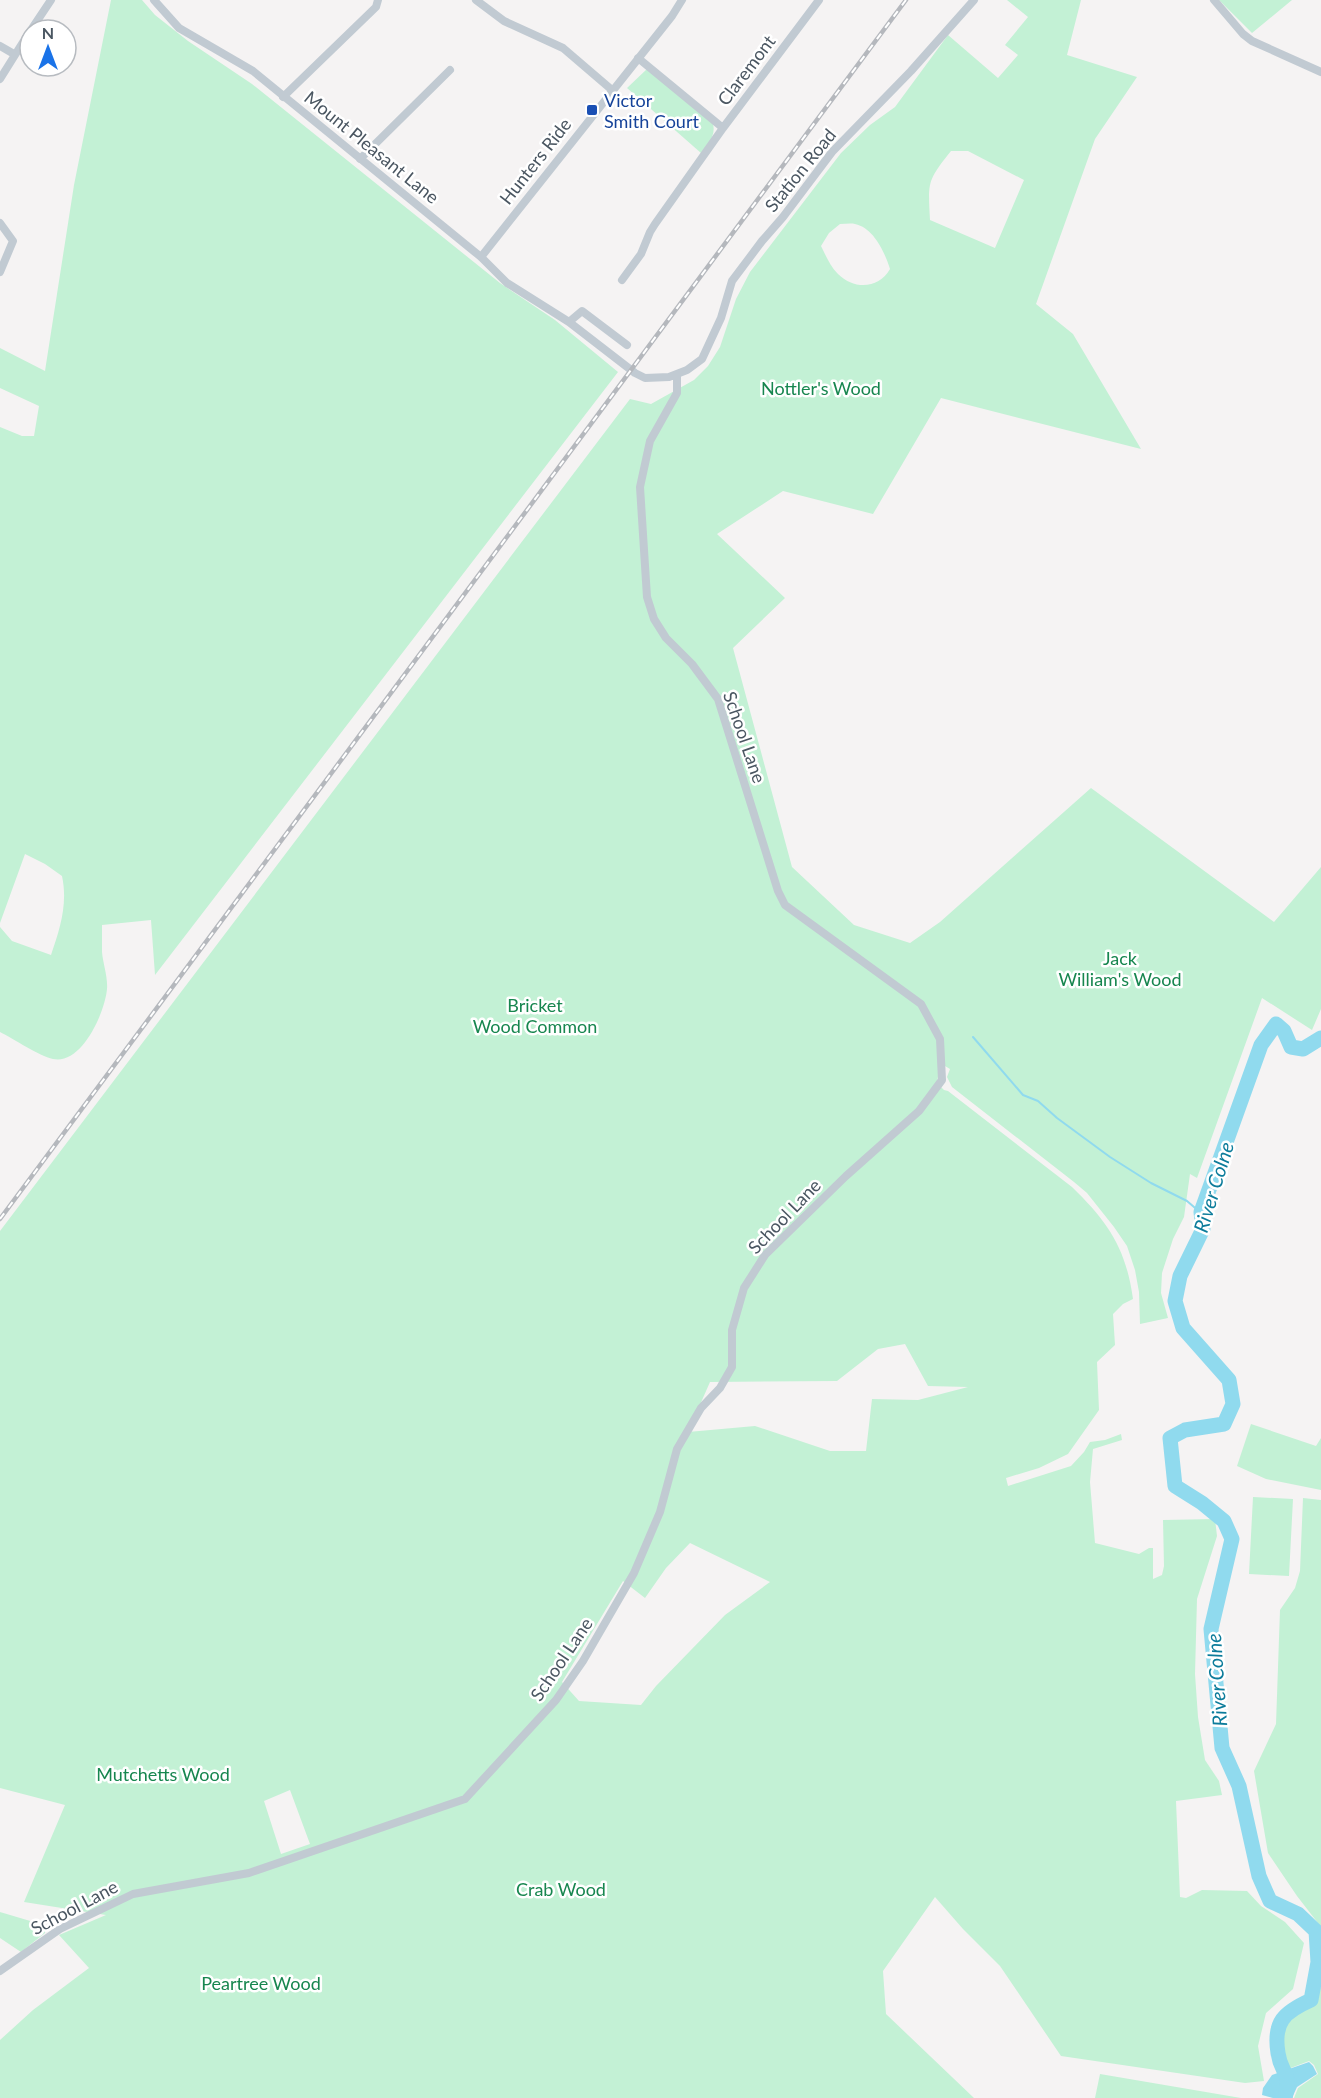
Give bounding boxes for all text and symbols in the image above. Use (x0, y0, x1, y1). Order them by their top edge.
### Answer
north arrow (18, 18, 78, 78)
text: N (42, 23, 54, 42)
street label: Claremont (712, 30, 780, 109)
street label: Mount Pleasant Lane (300, 86, 444, 208)
place label: Victor Smith Court (604, 89, 699, 132)
marker: Victor Smith Court (585, 103, 599, 117)
street label: Hunters Ride (495, 113, 575, 209)
street label: Station Road (760, 124, 840, 216)
park label: Nottler's Wood (761, 377, 881, 399)
street label: School Lane (719, 688, 771, 786)
park label: Jack William's Wood (1058, 947, 1182, 990)
park label: Bricket Wood Common (473, 994, 597, 1037)
water label: River Colne (1188, 1139, 1238, 1235)
street label: School Lane (743, 1174, 825, 1258)
street label: School Lane (525, 1613, 597, 1705)
water label: River Colne (1201, 1633, 1231, 1727)
park label: Mutchetts Wood (96, 1763, 230, 1785)
street label: School Lane (27, 1875, 121, 1939)
park label: Crab Wood (516, 1878, 606, 1900)
park label: Peartree Wood (201, 1972, 321, 1994)

